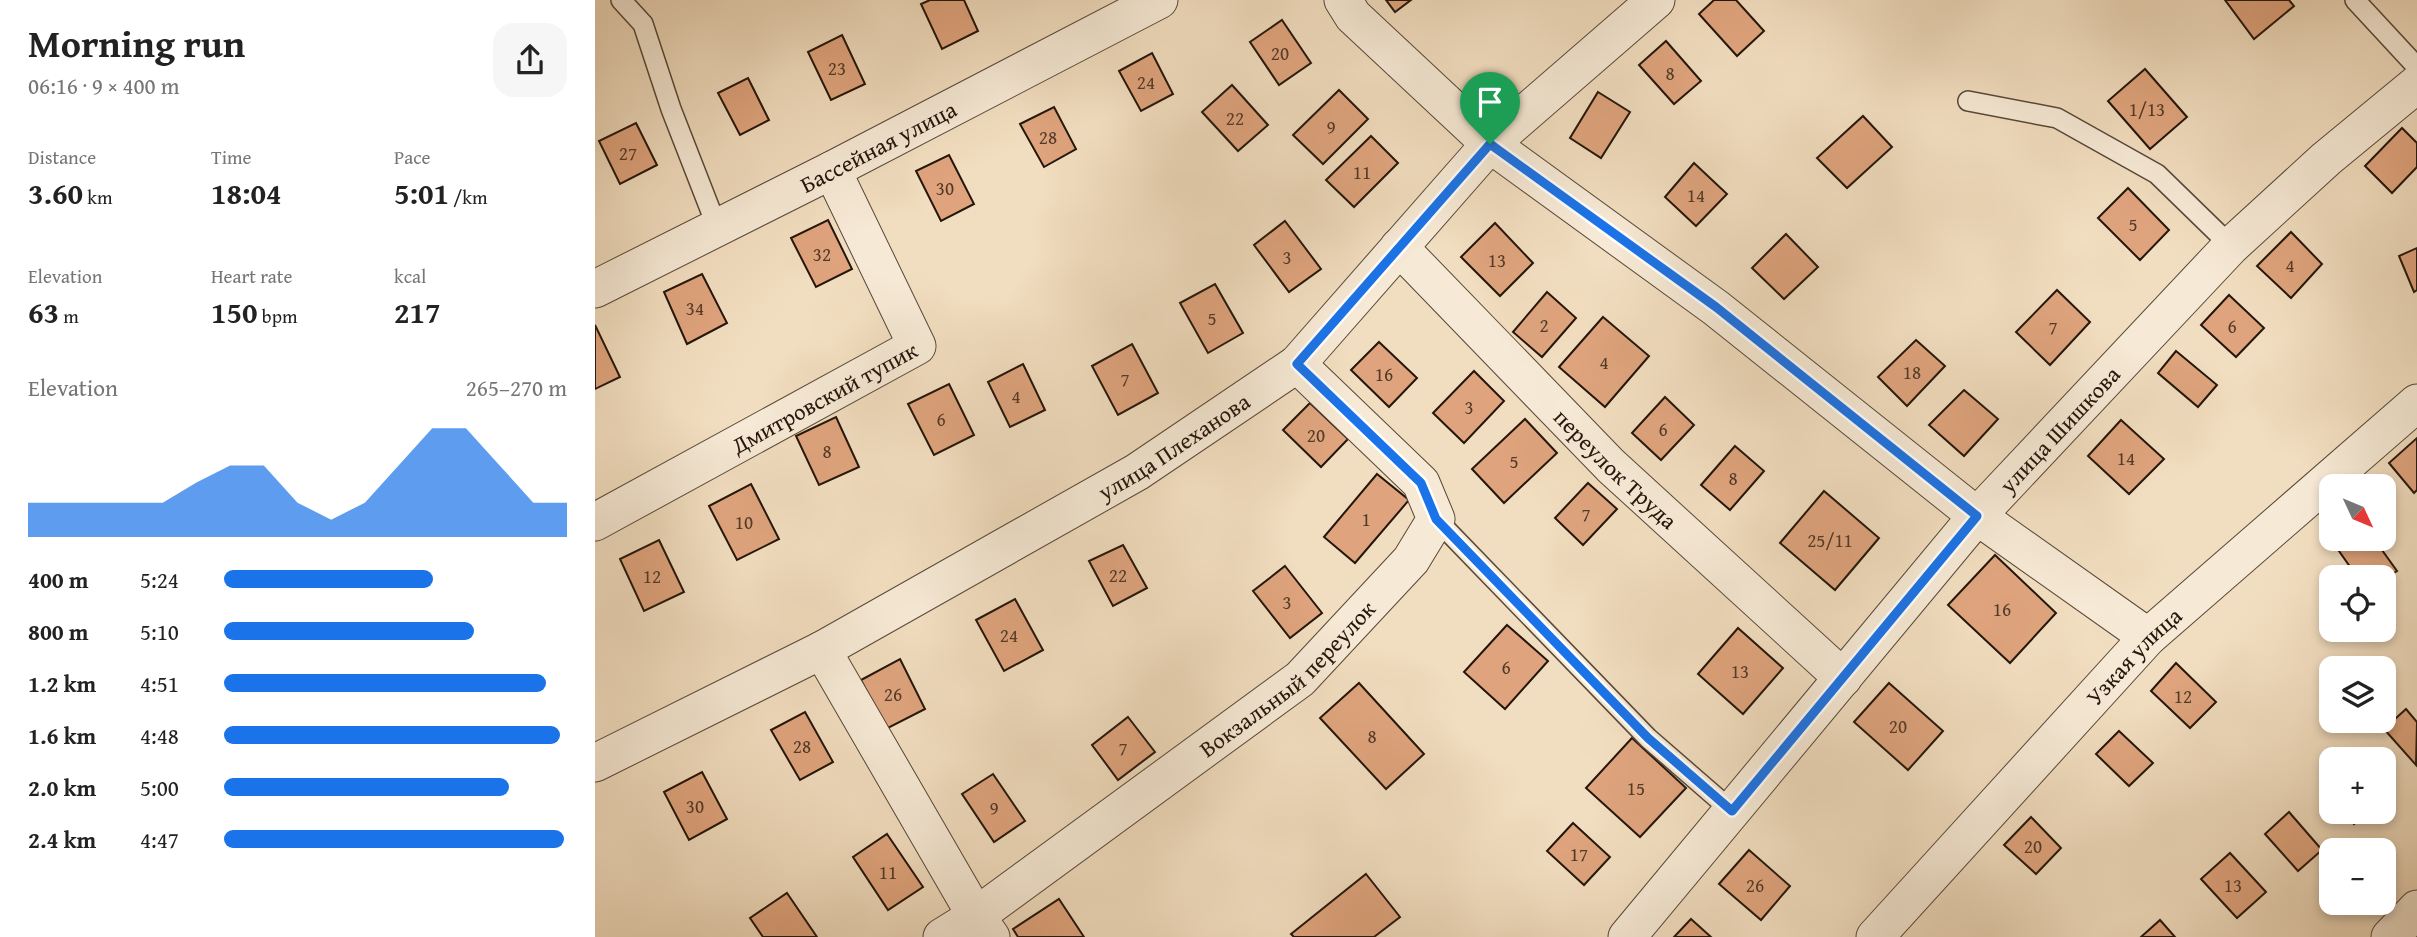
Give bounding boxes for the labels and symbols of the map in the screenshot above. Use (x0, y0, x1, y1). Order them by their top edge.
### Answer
house number: 20 (1271, 39, 1289, 67)
house number: 23 (828, 54, 846, 82)
house number: 8 (1665, 59, 1675, 87)
house number: 24 (1137, 68, 1155, 96)
pin (1460, 72, 1520, 144)
street label: Бассейная улица (794, 92, 962, 200)
house number: 1/13 (2129, 95, 2165, 123)
house number: 22 (1226, 104, 1244, 132)
house number: 9 (1326, 113, 1336, 141)
house number: 28 (1039, 123, 1057, 151)
house number: 27 (619, 139, 637, 167)
house number: 11 (1353, 158, 1371, 186)
house number: 30 (936, 174, 954, 202)
house number: 14 (1687, 181, 1705, 209)
house number: 5 (2128, 210, 2138, 238)
house number: 32 (813, 240, 831, 268)
house number: 3 (1282, 243, 1292, 271)
house number: 13 (1488, 246, 1506, 274)
house number: 4 (2285, 251, 2295, 279)
house number: 34 (686, 294, 704, 322)
house number: 5 (1207, 304, 1217, 332)
house number: 2 (1539, 311, 1549, 339)
house number: 6 (2227, 312, 2237, 340)
house number: 7 (2048, 313, 2058, 341)
street label: Дмитровский тупик (724, 333, 923, 462)
house number: 4 (1599, 348, 1609, 376)
house number: 18 (1903, 358, 1921, 386)
street label: улица Шишкова (1990, 358, 2127, 501)
house number: 16 (1375, 360, 1393, 388)
house number: 7 (1120, 365, 1130, 393)
house number: 4 (1011, 382, 1021, 410)
street label: улица Плеханова (1090, 384, 1256, 508)
house number: 3 (1464, 393, 1474, 421)
street label: переулок Труда (1547, 401, 1685, 536)
house number: 6 (936, 405, 946, 433)
house number: 6 (1658, 415, 1668, 443)
house number: 20 (1307, 421, 1325, 449)
house number: 8 (822, 437, 832, 465)
house number: 14 (2117, 444, 2135, 472)
house number: 5 (1509, 447, 1519, 475)
house number: 8 (1728, 464, 1738, 492)
north arrow (2319, 474, 2396, 551)
house number: 7 (1581, 500, 1591, 528)
house number: 1 (1361, 505, 1371, 533)
house number: 10 (735, 508, 753, 536)
house number: 25/11 (1807, 526, 1853, 554)
house number: 22 (1109, 561, 1127, 589)
house number: 12 (643, 562, 661, 590)
house number: 3 (1282, 588, 1292, 616)
street label: Вокзальный переулок (1192, 592, 1382, 764)
house number: 16 (1993, 595, 2011, 623)
street label: Узкая улица (2078, 599, 2189, 712)
house number: 24 (1000, 621, 1018, 649)
house number: 6 (1501, 653, 1511, 681)
house number: 13 (1731, 657, 1749, 685)
house number: 26 (884, 680, 902, 708)
house number: 12 (2174, 682, 2192, 710)
house number: 20 (1889, 712, 1907, 740)
house number: 8 (1367, 722, 1377, 750)
house number: 28 (793, 732, 811, 760)
house number: 7 (1118, 734, 1128, 762)
house number: 15 (1627, 774, 1645, 802)
house number: 30 (686, 792, 704, 820)
house number: 9 (989, 794, 999, 822)
house number: 20 (2024, 832, 2042, 860)
house number: 17 (1570, 840, 1588, 868)
house number: 11 (879, 858, 897, 886)
house number: 26 (1746, 871, 1764, 899)
house number: 13 (2224, 871, 2242, 899)

